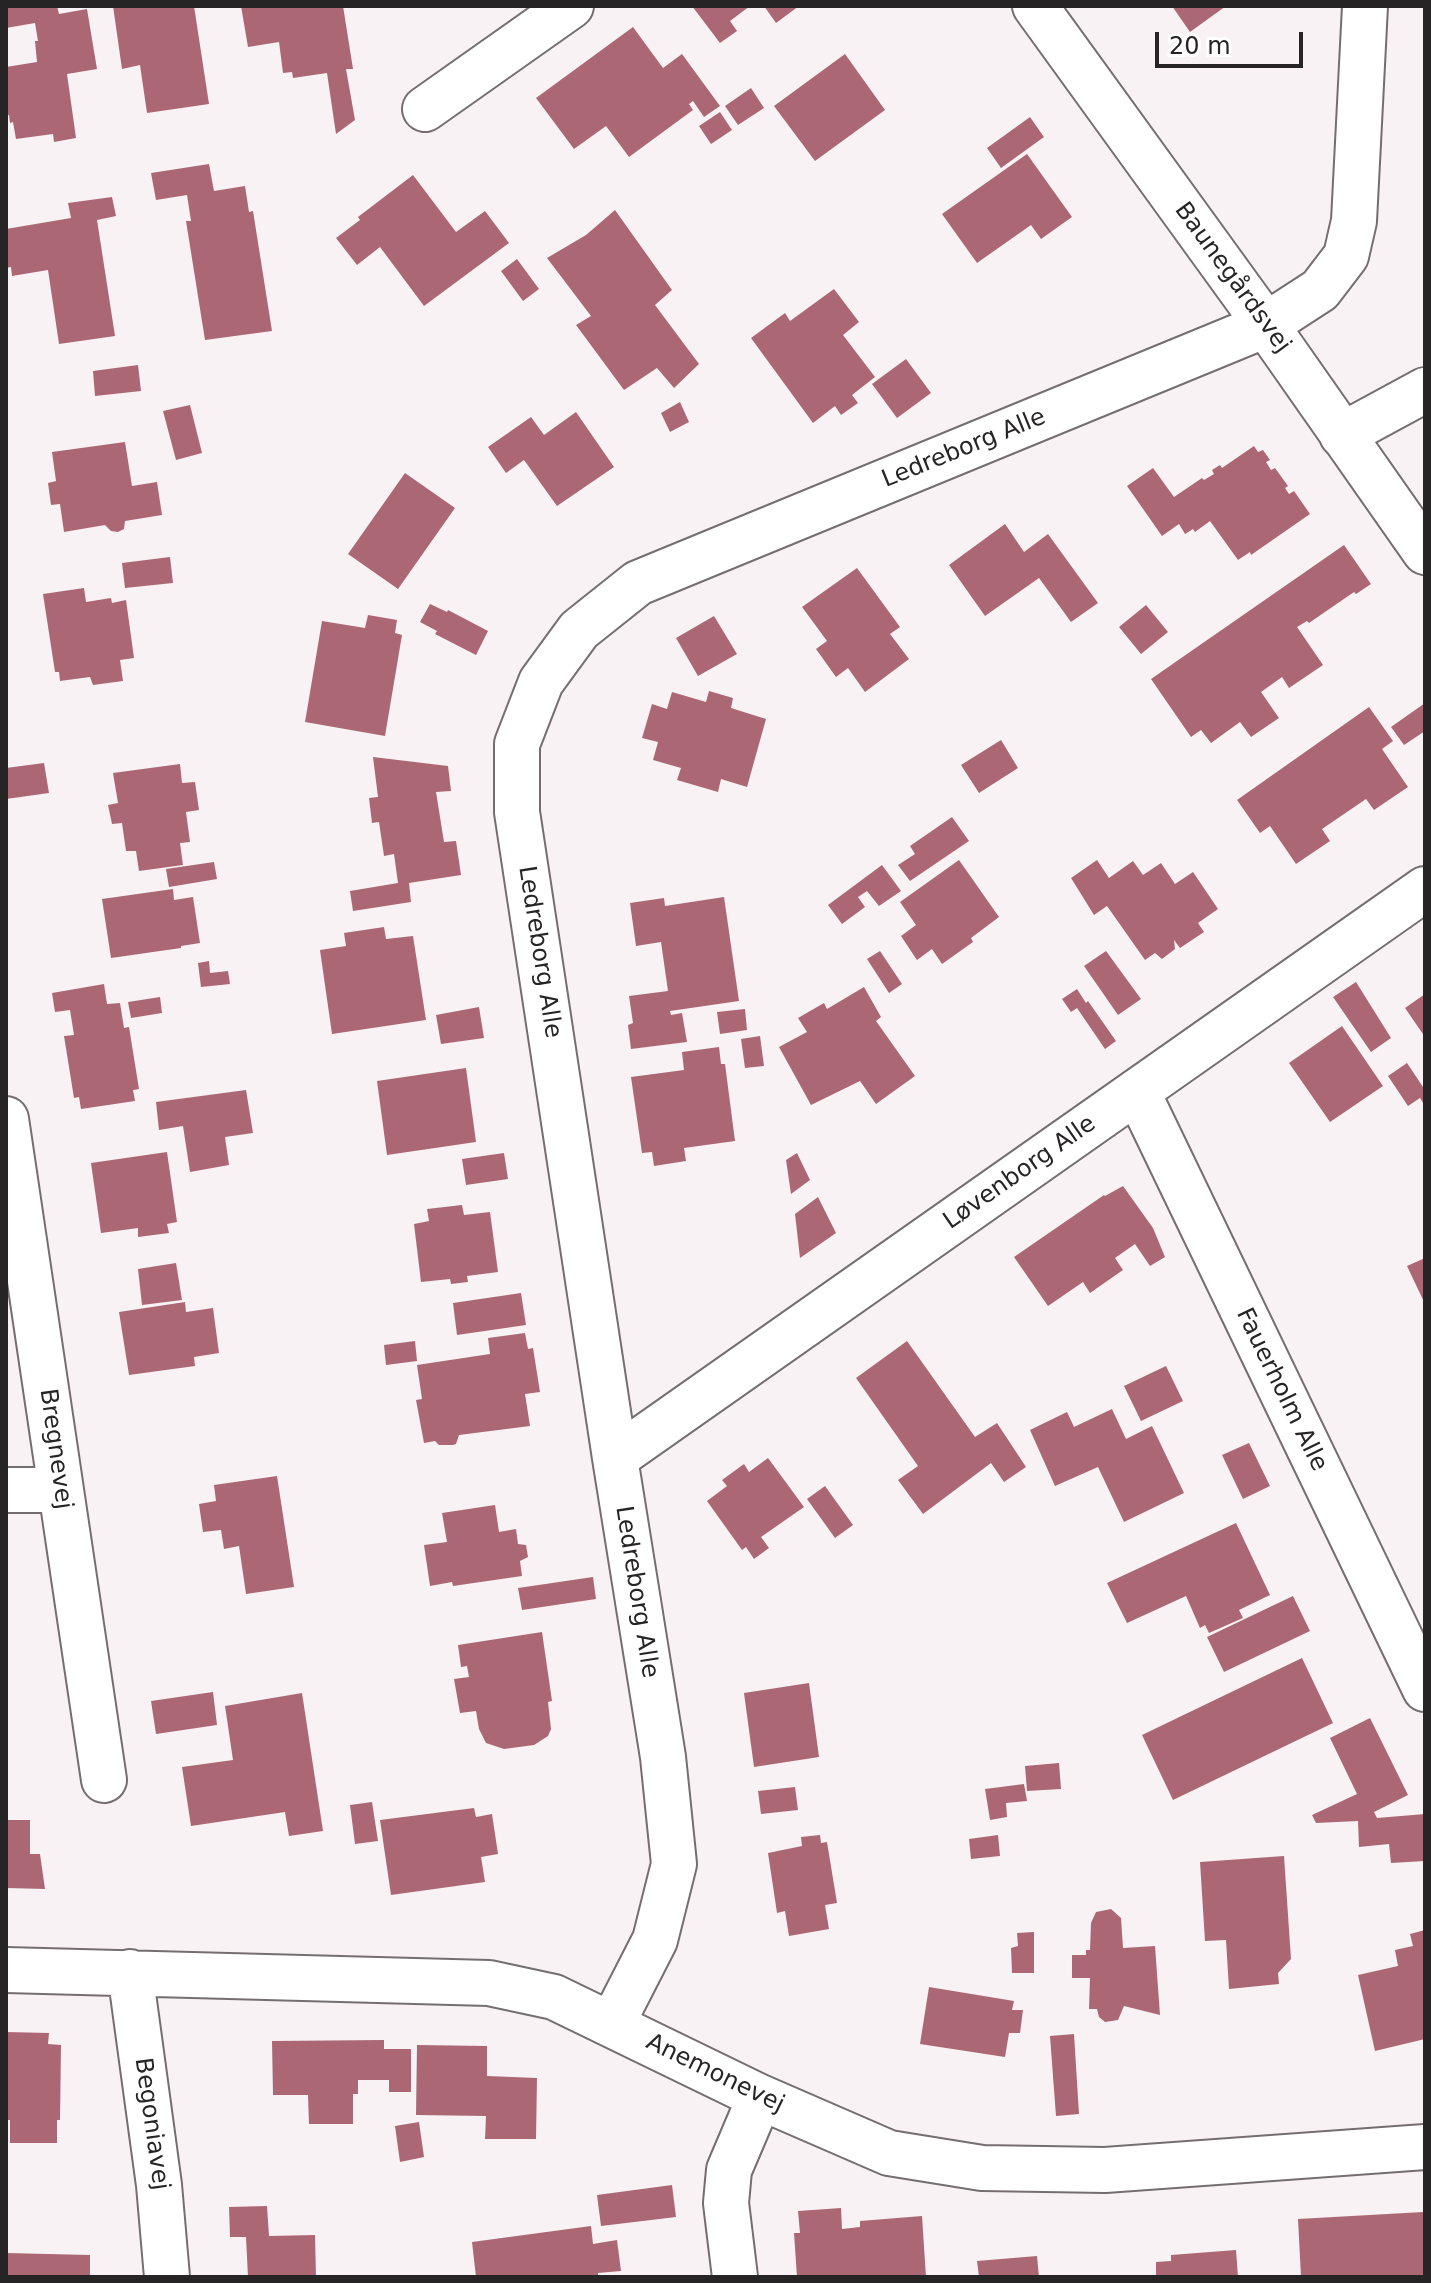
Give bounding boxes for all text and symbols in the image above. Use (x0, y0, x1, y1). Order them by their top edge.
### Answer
scale bar (1159, 16, 1307, 66)
text: 20 m (1169, 32, 1231, 60)
street label: Baunegårdsvej (1168, 197, 1296, 359)
street label: Ledreborg Alle (878, 403, 1050, 495)
street label: Ledreborg Alle (511, 864, 567, 1040)
street label: Løvenborg Alle (938, 1110, 1102, 1236)
street label: Fauerholm Alle (1229, 1304, 1333, 1476)
street label: Bregnevej (32, 1387, 78, 1511)
street label: Ledreborg Alle (608, 1504, 664, 1680)
street label: Anemonevej (641, 2028, 789, 2120)
street label: Begoniavej (127, 2056, 175, 2192)

